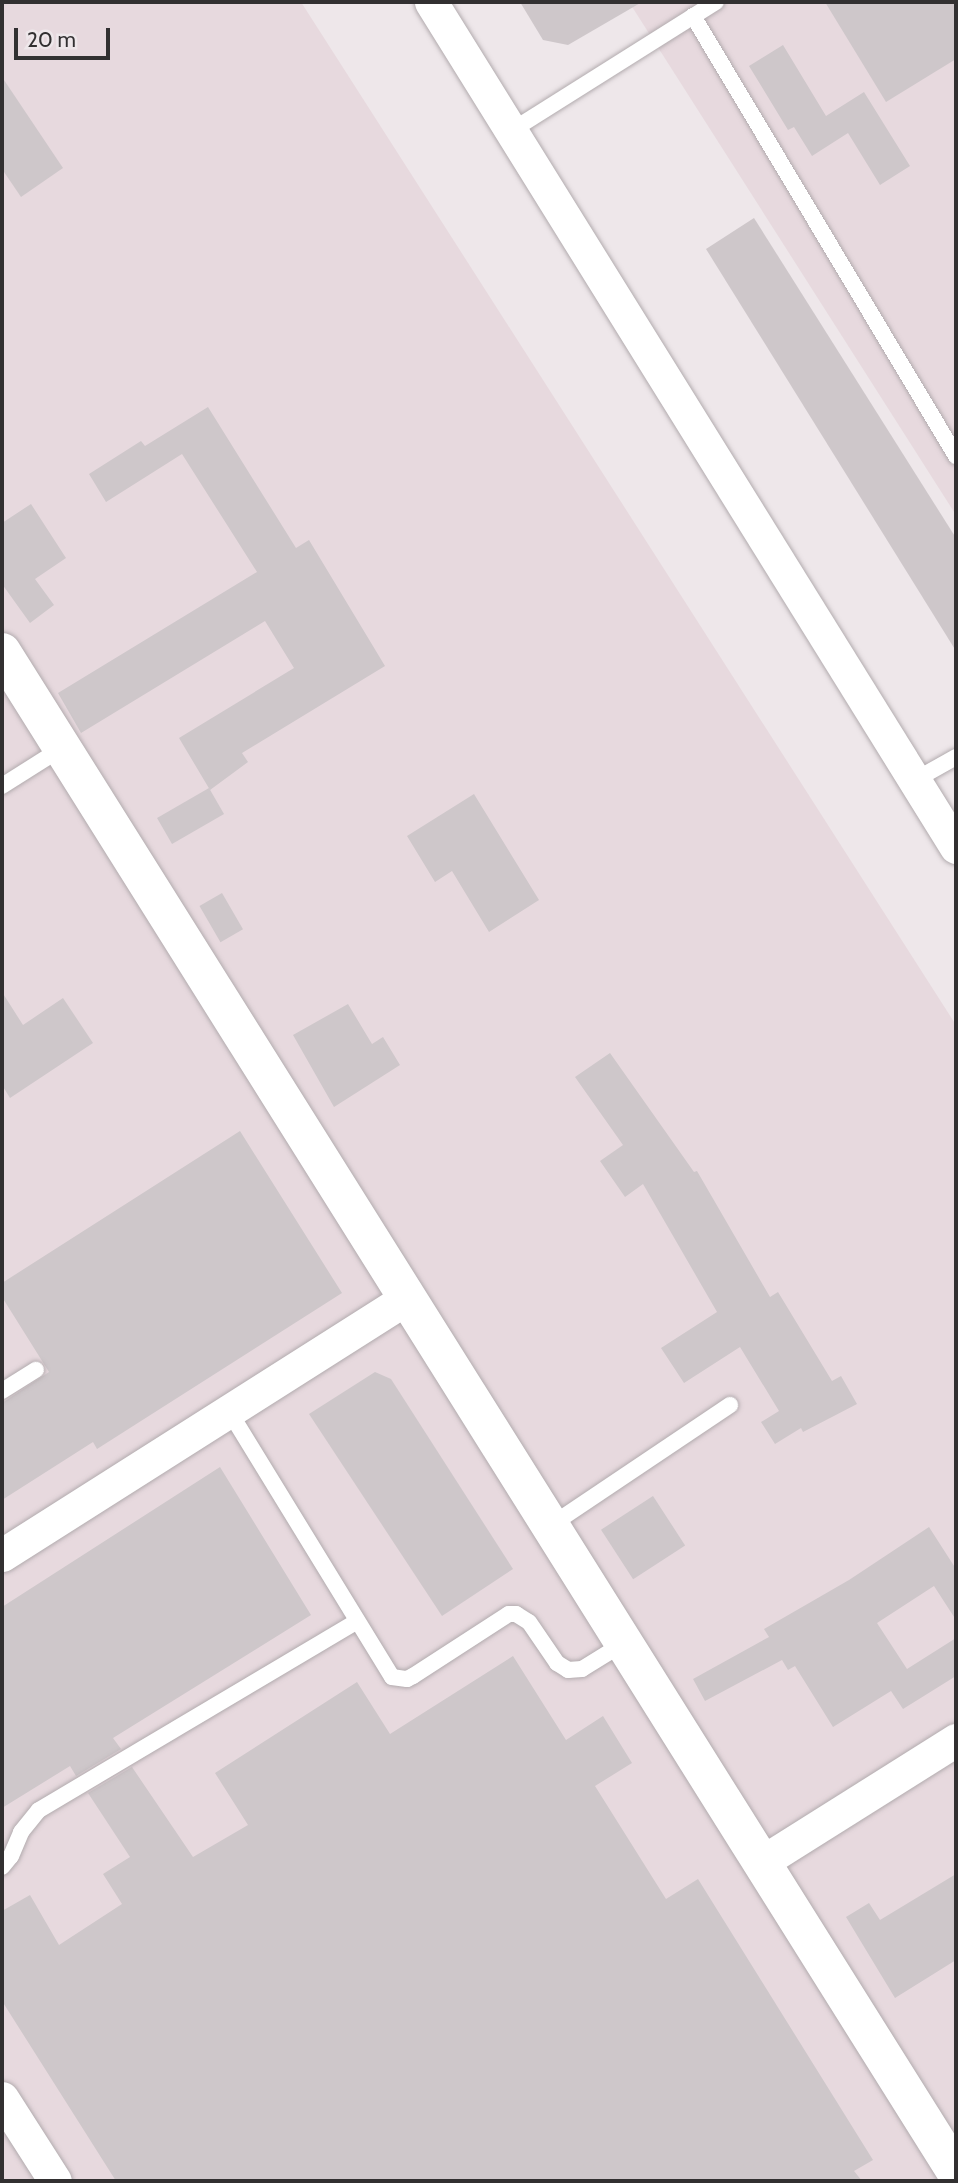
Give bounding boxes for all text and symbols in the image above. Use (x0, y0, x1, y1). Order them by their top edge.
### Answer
scale bar (18, 14, 114, 58)
text: 20 m (27, 27, 76, 52)

